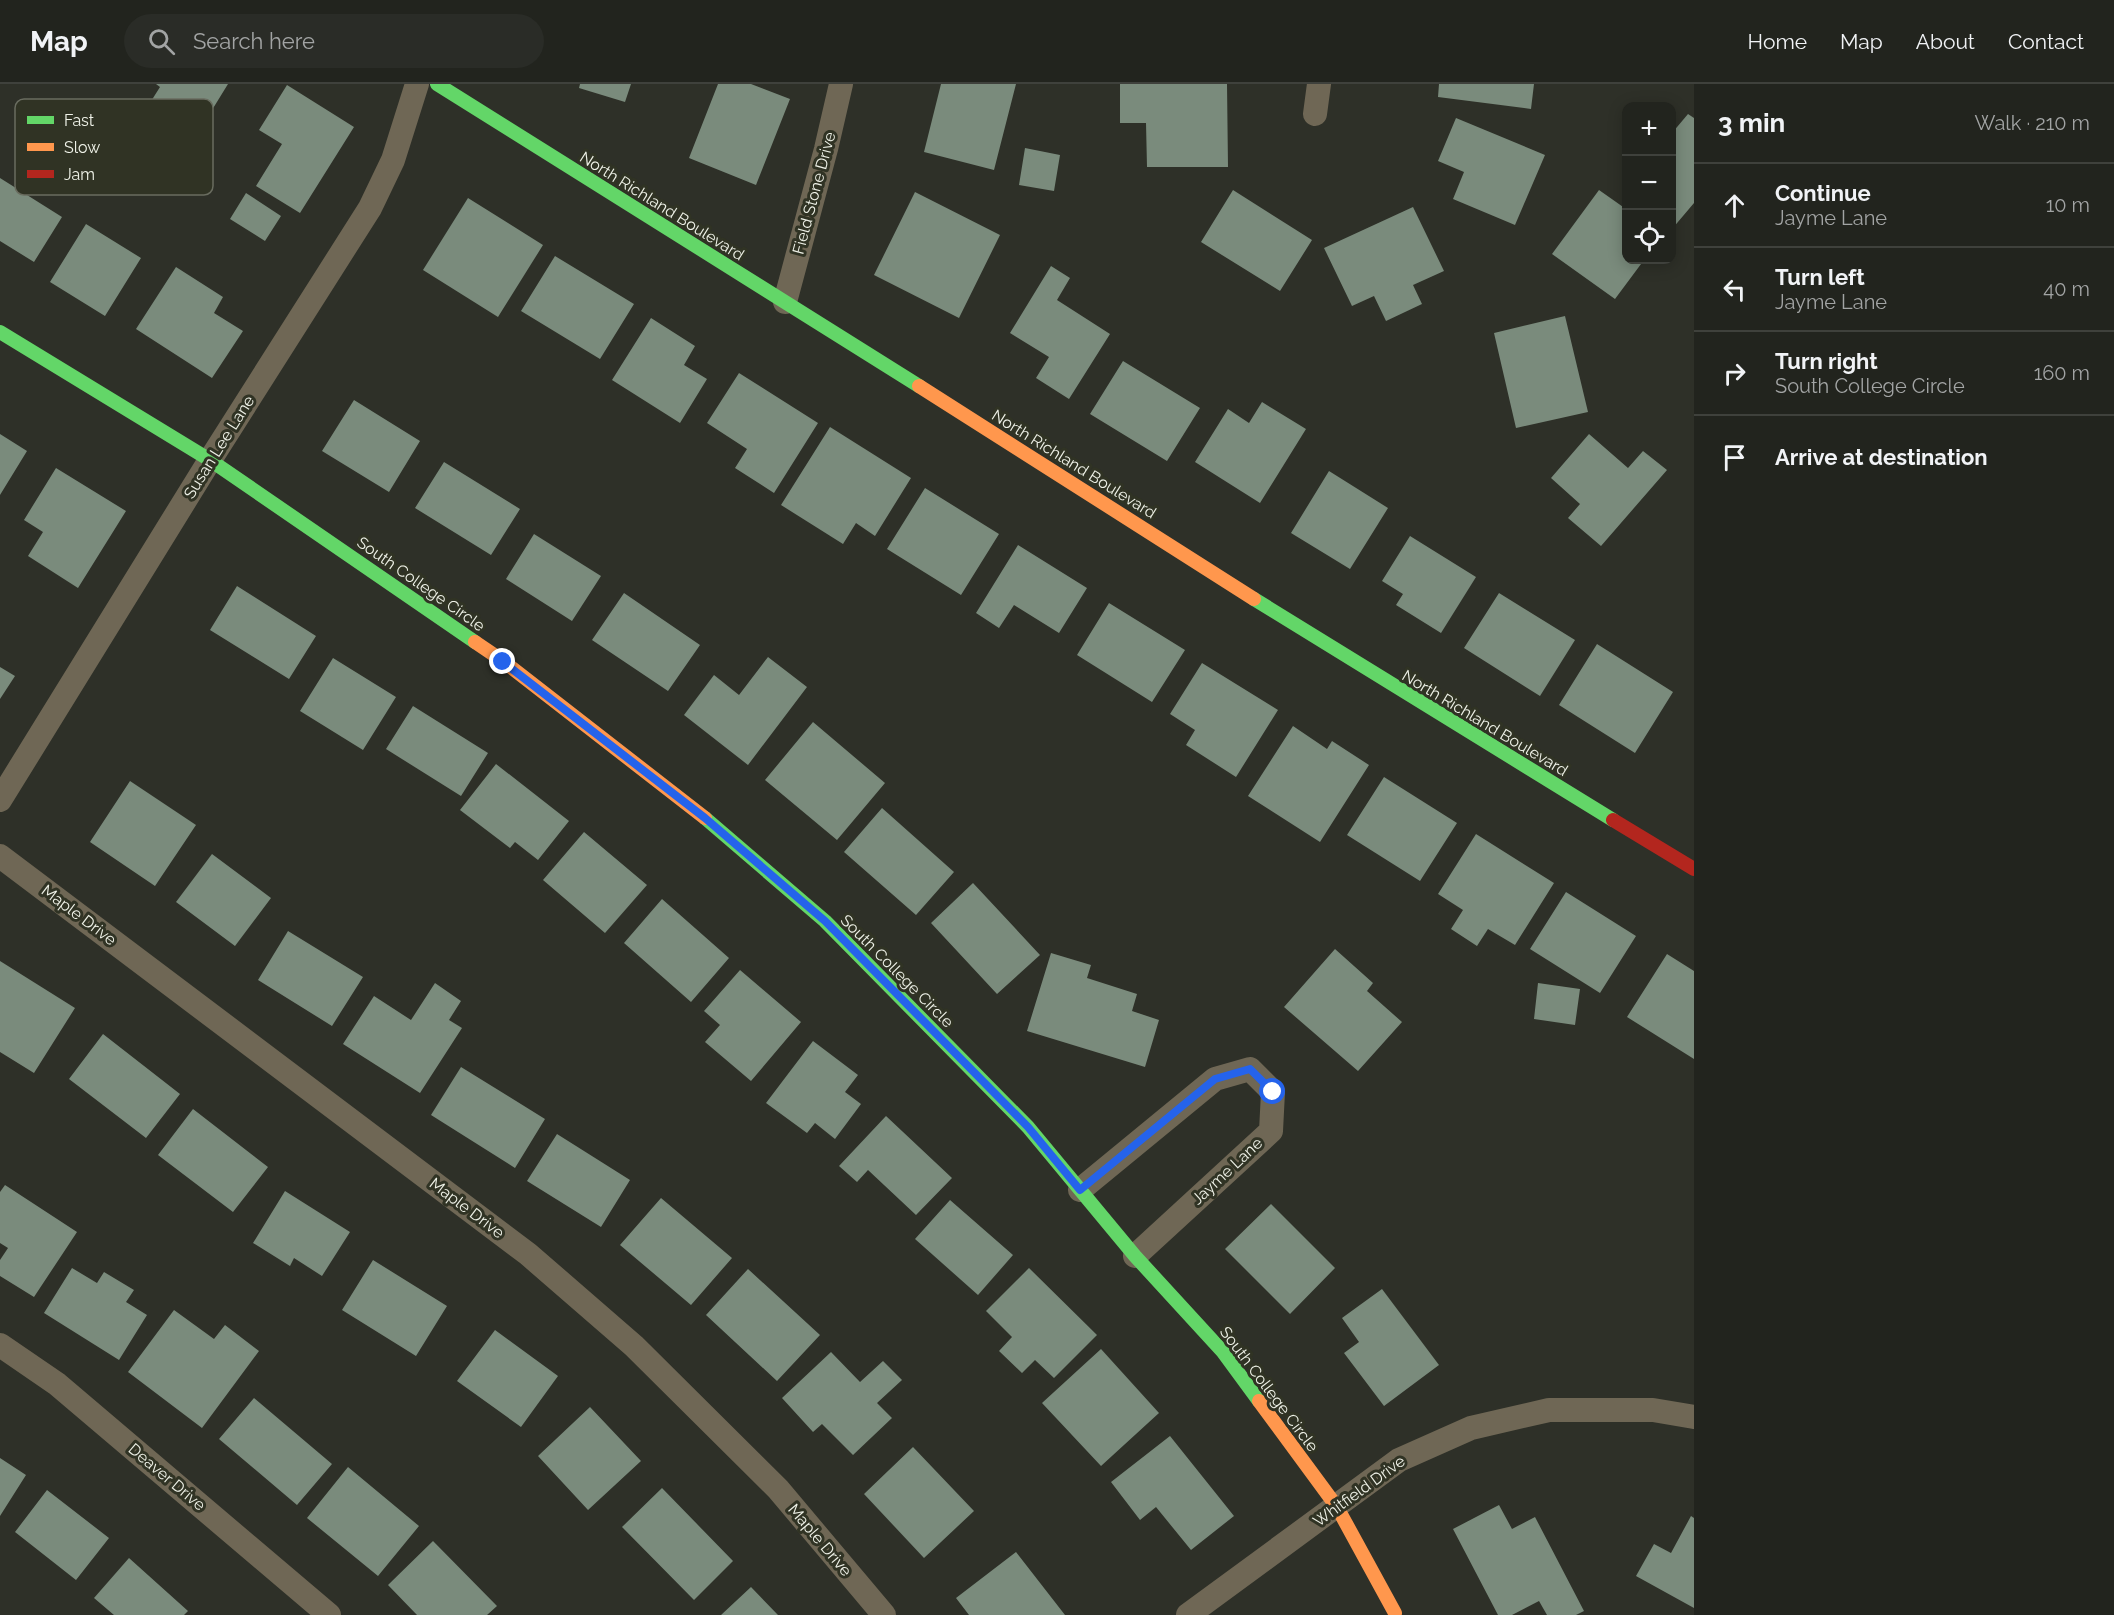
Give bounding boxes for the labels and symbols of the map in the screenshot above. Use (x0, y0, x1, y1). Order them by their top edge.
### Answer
legend (15, 99, 213, 195)
text: Fast (64, 111, 95, 130)
street label: Field Stone Drive (789, 130, 839, 256)
text: Slow (64, 138, 100, 157)
street label: North Richland Boulevard (576, 148, 748, 264)
text: Jam (64, 165, 95, 184)
street label: Susan Lee Lane (180, 392, 258, 502)
street label: North Richland Boulevard (988, 406, 1160, 522)
street label: South College Circle (353, 533, 489, 635)
route end (489, 648, 515, 674)
street label: North Richland Boulevard (1399, 666, 1571, 780)
street label: Maple Drive (38, 881, 120, 949)
street label: South College Circle (837, 911, 957, 1031)
route start (1259, 1078, 1285, 1104)
street label: Jayme Lane (1188, 1133, 1266, 1209)
street label: Maple Drive (426, 1174, 508, 1242)
street label: South College Circle (1216, 1323, 1322, 1455)
street label: Deaver Drive (125, 1439, 209, 1515)
street label: Whitfield Drive (1309, 1451, 1409, 1531)
street label: Maple Drive (784, 1500, 856, 1580)

